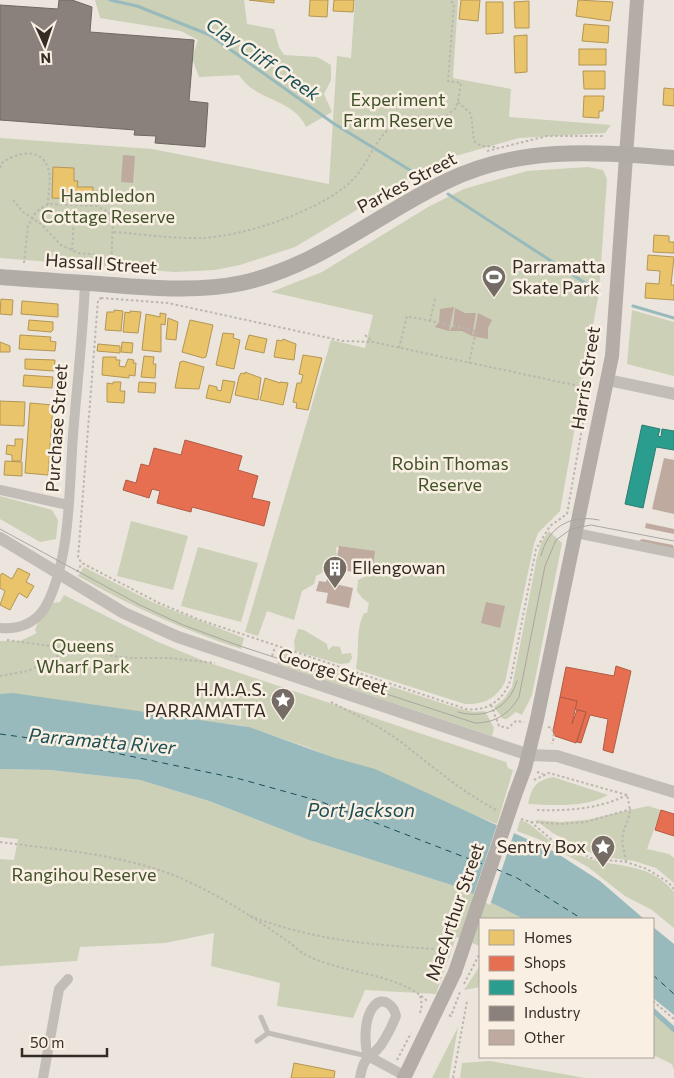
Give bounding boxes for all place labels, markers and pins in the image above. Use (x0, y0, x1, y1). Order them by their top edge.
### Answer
place label: Parramatta Skate Park (512, 255, 606, 298)
sports icon: Parramatta Skate Park (481, 264, 507, 298)
building icon: Ellengowan (322, 555, 348, 589)
place label: Ellengowan (352, 556, 446, 578)
place label: H.M.A.S. PARRAMATTA (145, 678, 266, 721)
place icon: H.M.A.S. PARRAMATTA (270, 687, 296, 721)
place icon: Sentry Box (590, 834, 616, 868)
place label: Sentry Box (497, 835, 586, 857)

